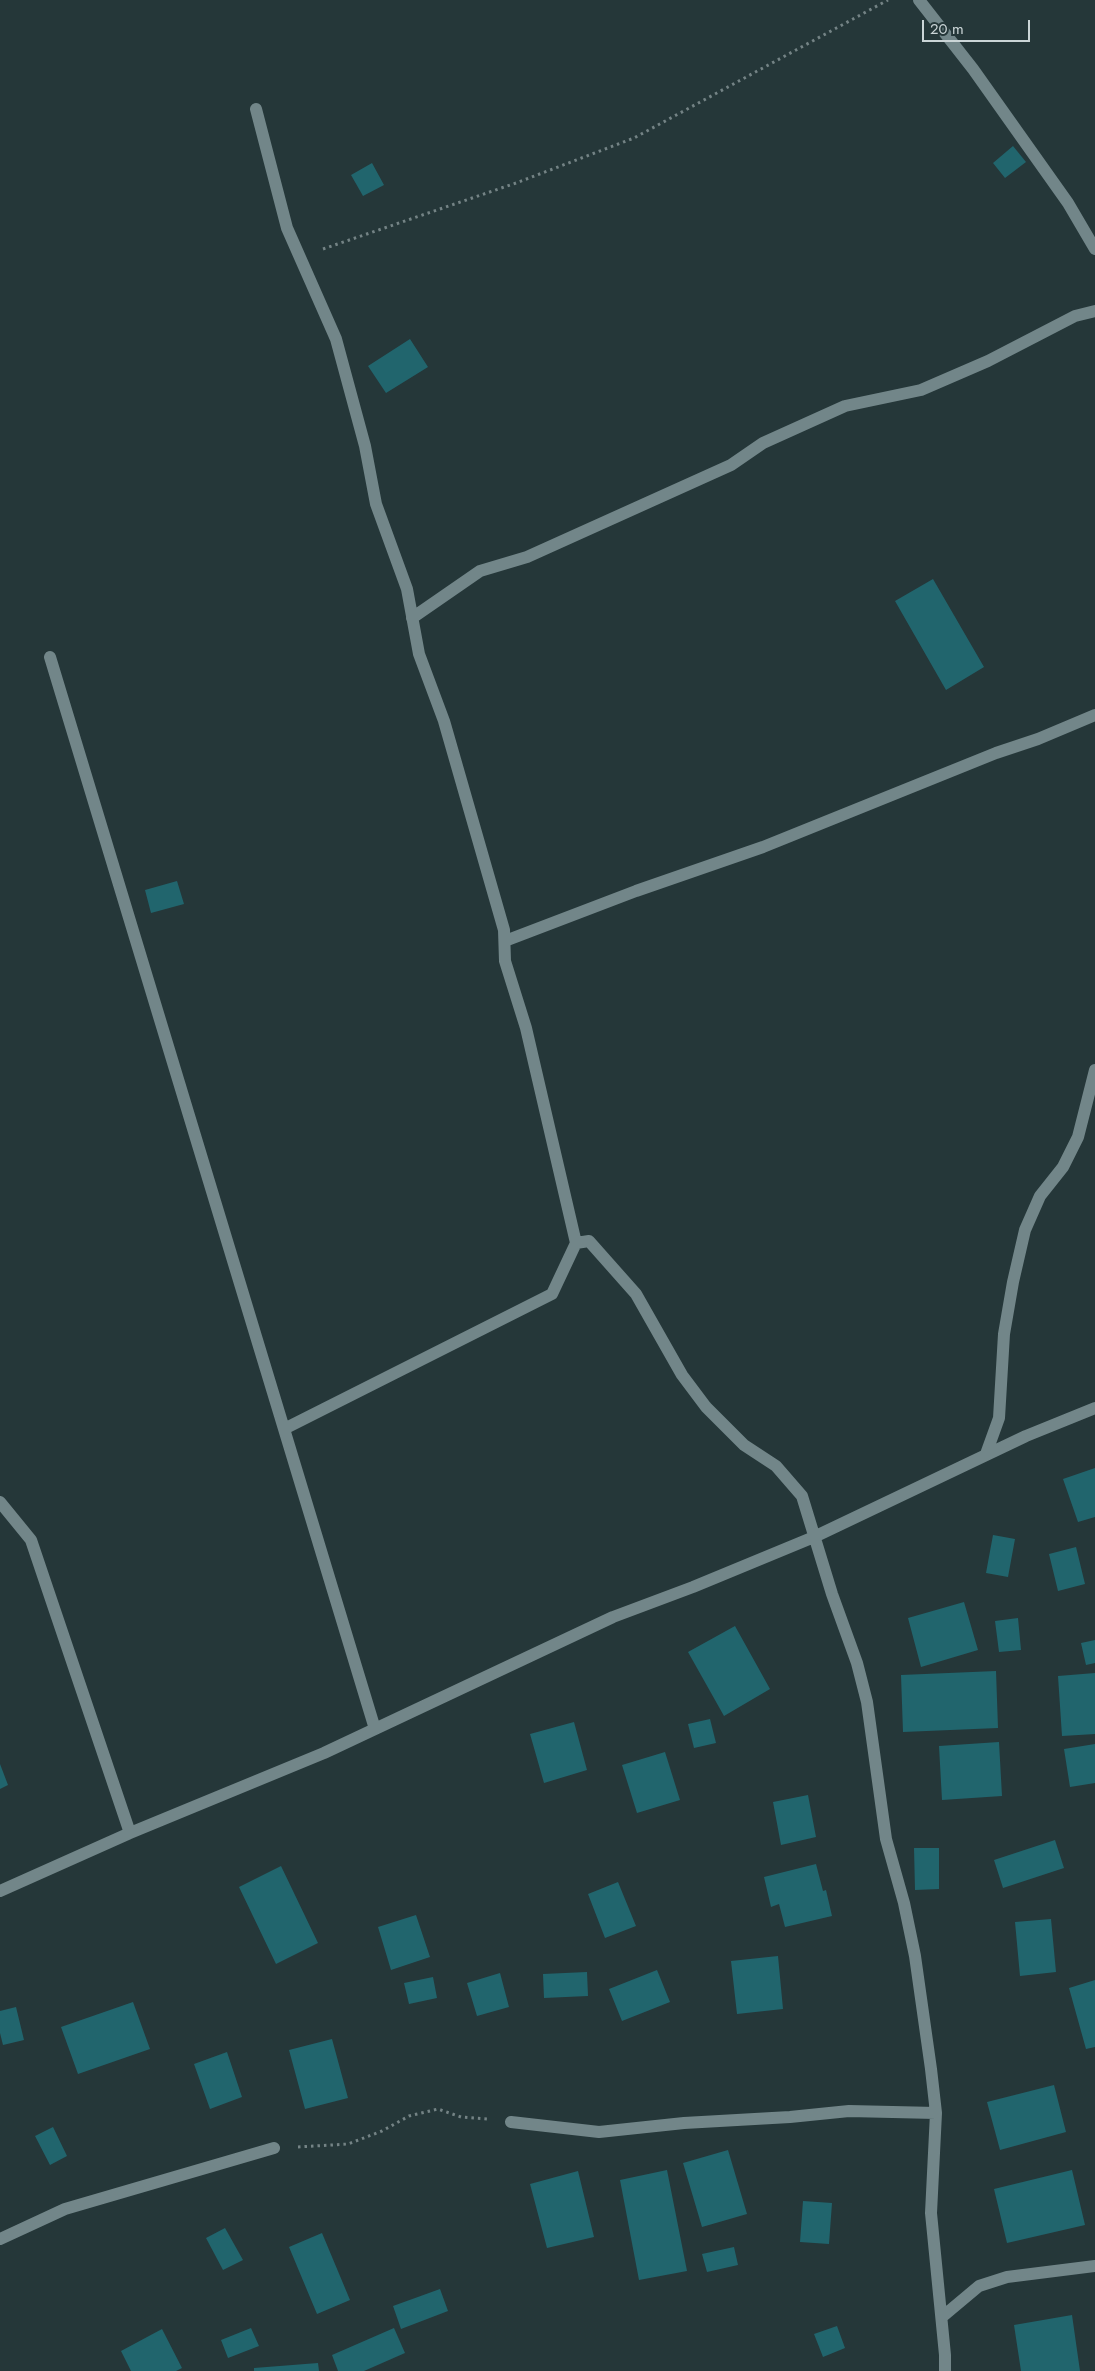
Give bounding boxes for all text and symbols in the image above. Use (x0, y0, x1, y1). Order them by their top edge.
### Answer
scale bar (925, 10, 1032, 42)
text: 20 m (930, 18, 964, 40)

